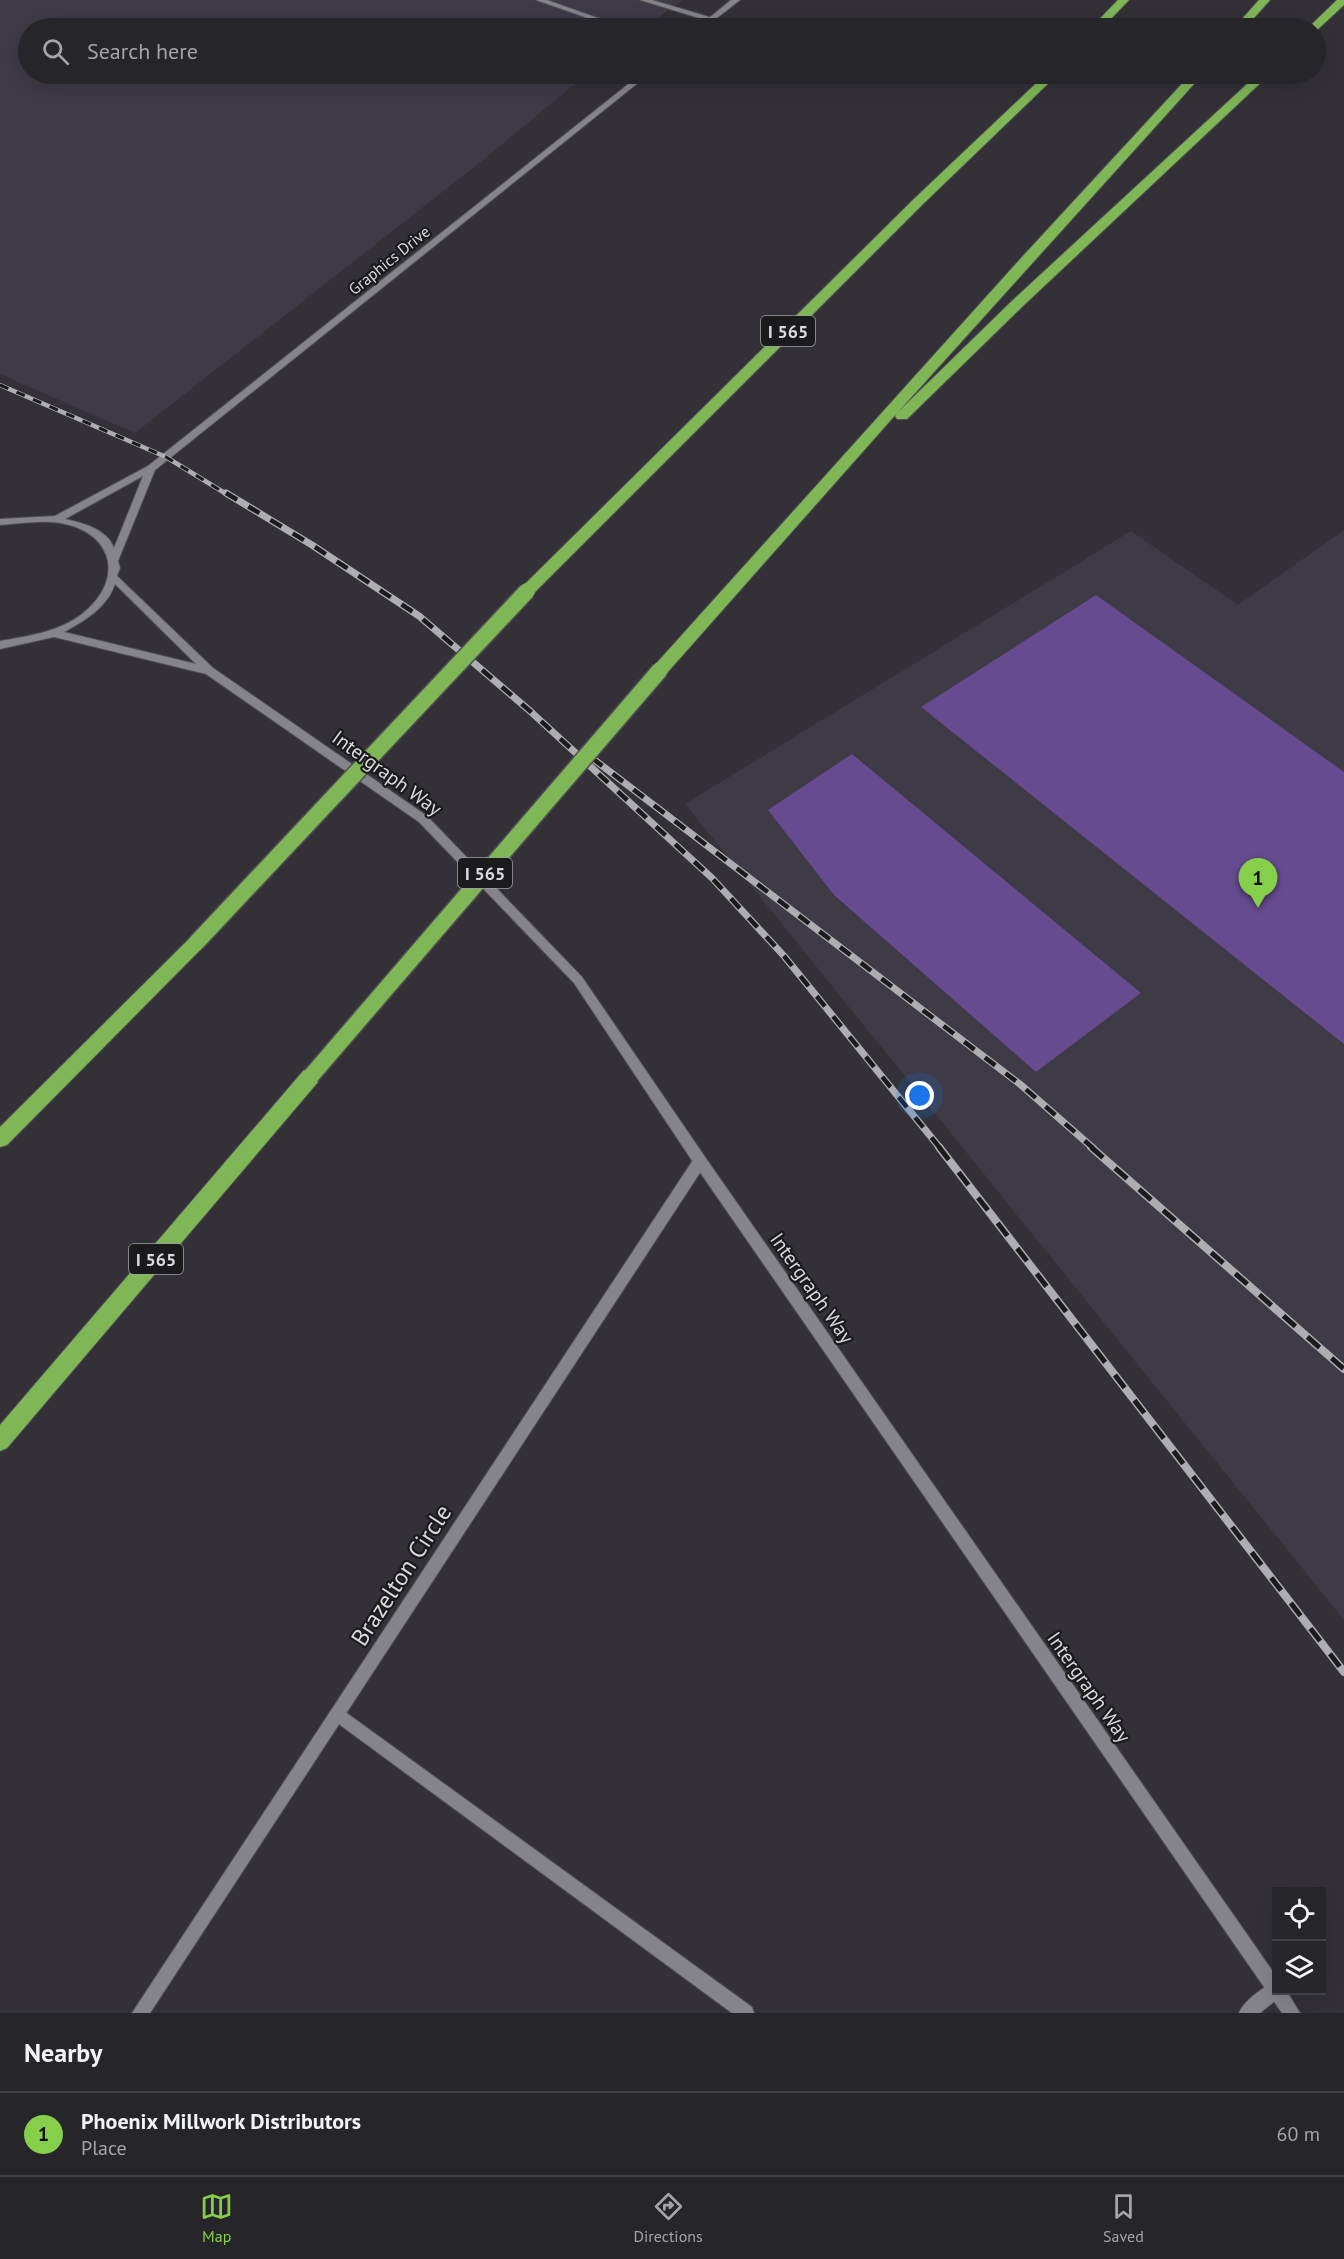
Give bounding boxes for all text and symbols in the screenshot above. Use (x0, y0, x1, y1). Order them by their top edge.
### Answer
search box (18, 18, 1326, 84)
icon: search (39, 35, 72, 68)
text: Search here (87, 37, 198, 65)
street label: Graphics Drive (344, 221, 434, 299)
road number: I 565 (761, 316, 815, 346)
street label: Intergraph Way (327, 724, 448, 822)
road number: I 565 (458, 858, 512, 888)
pin: 1 (1238, 858, 1278, 908)
your location (905, 1081, 934, 1110)
street label: Intergraph Way (764, 1228, 860, 1349)
road number: I 565 (129, 1244, 183, 1274)
street label: Brazelton Circle (344, 1499, 458, 1651)
street label: Intergraph Way (1041, 1627, 1137, 1748)
map controls (1272, 1887, 1326, 1995)
button: locate (1272, 1887, 1326, 1941)
button: layers (1272, 1941, 1326, 1995)
text: Nearby (24, 2036, 102, 2069)
text: Phoenix Millwork Distributors (81, 2107, 361, 2135)
text: 1 (38, 2121, 49, 2147)
text: 60 m (1277, 2121, 1320, 2147)
text: Place (81, 2135, 127, 2161)
tab: Map (200, 2190, 233, 2246)
tab: Directions (634, 2190, 703, 2246)
tab: Saved (1103, 2190, 1144, 2246)

